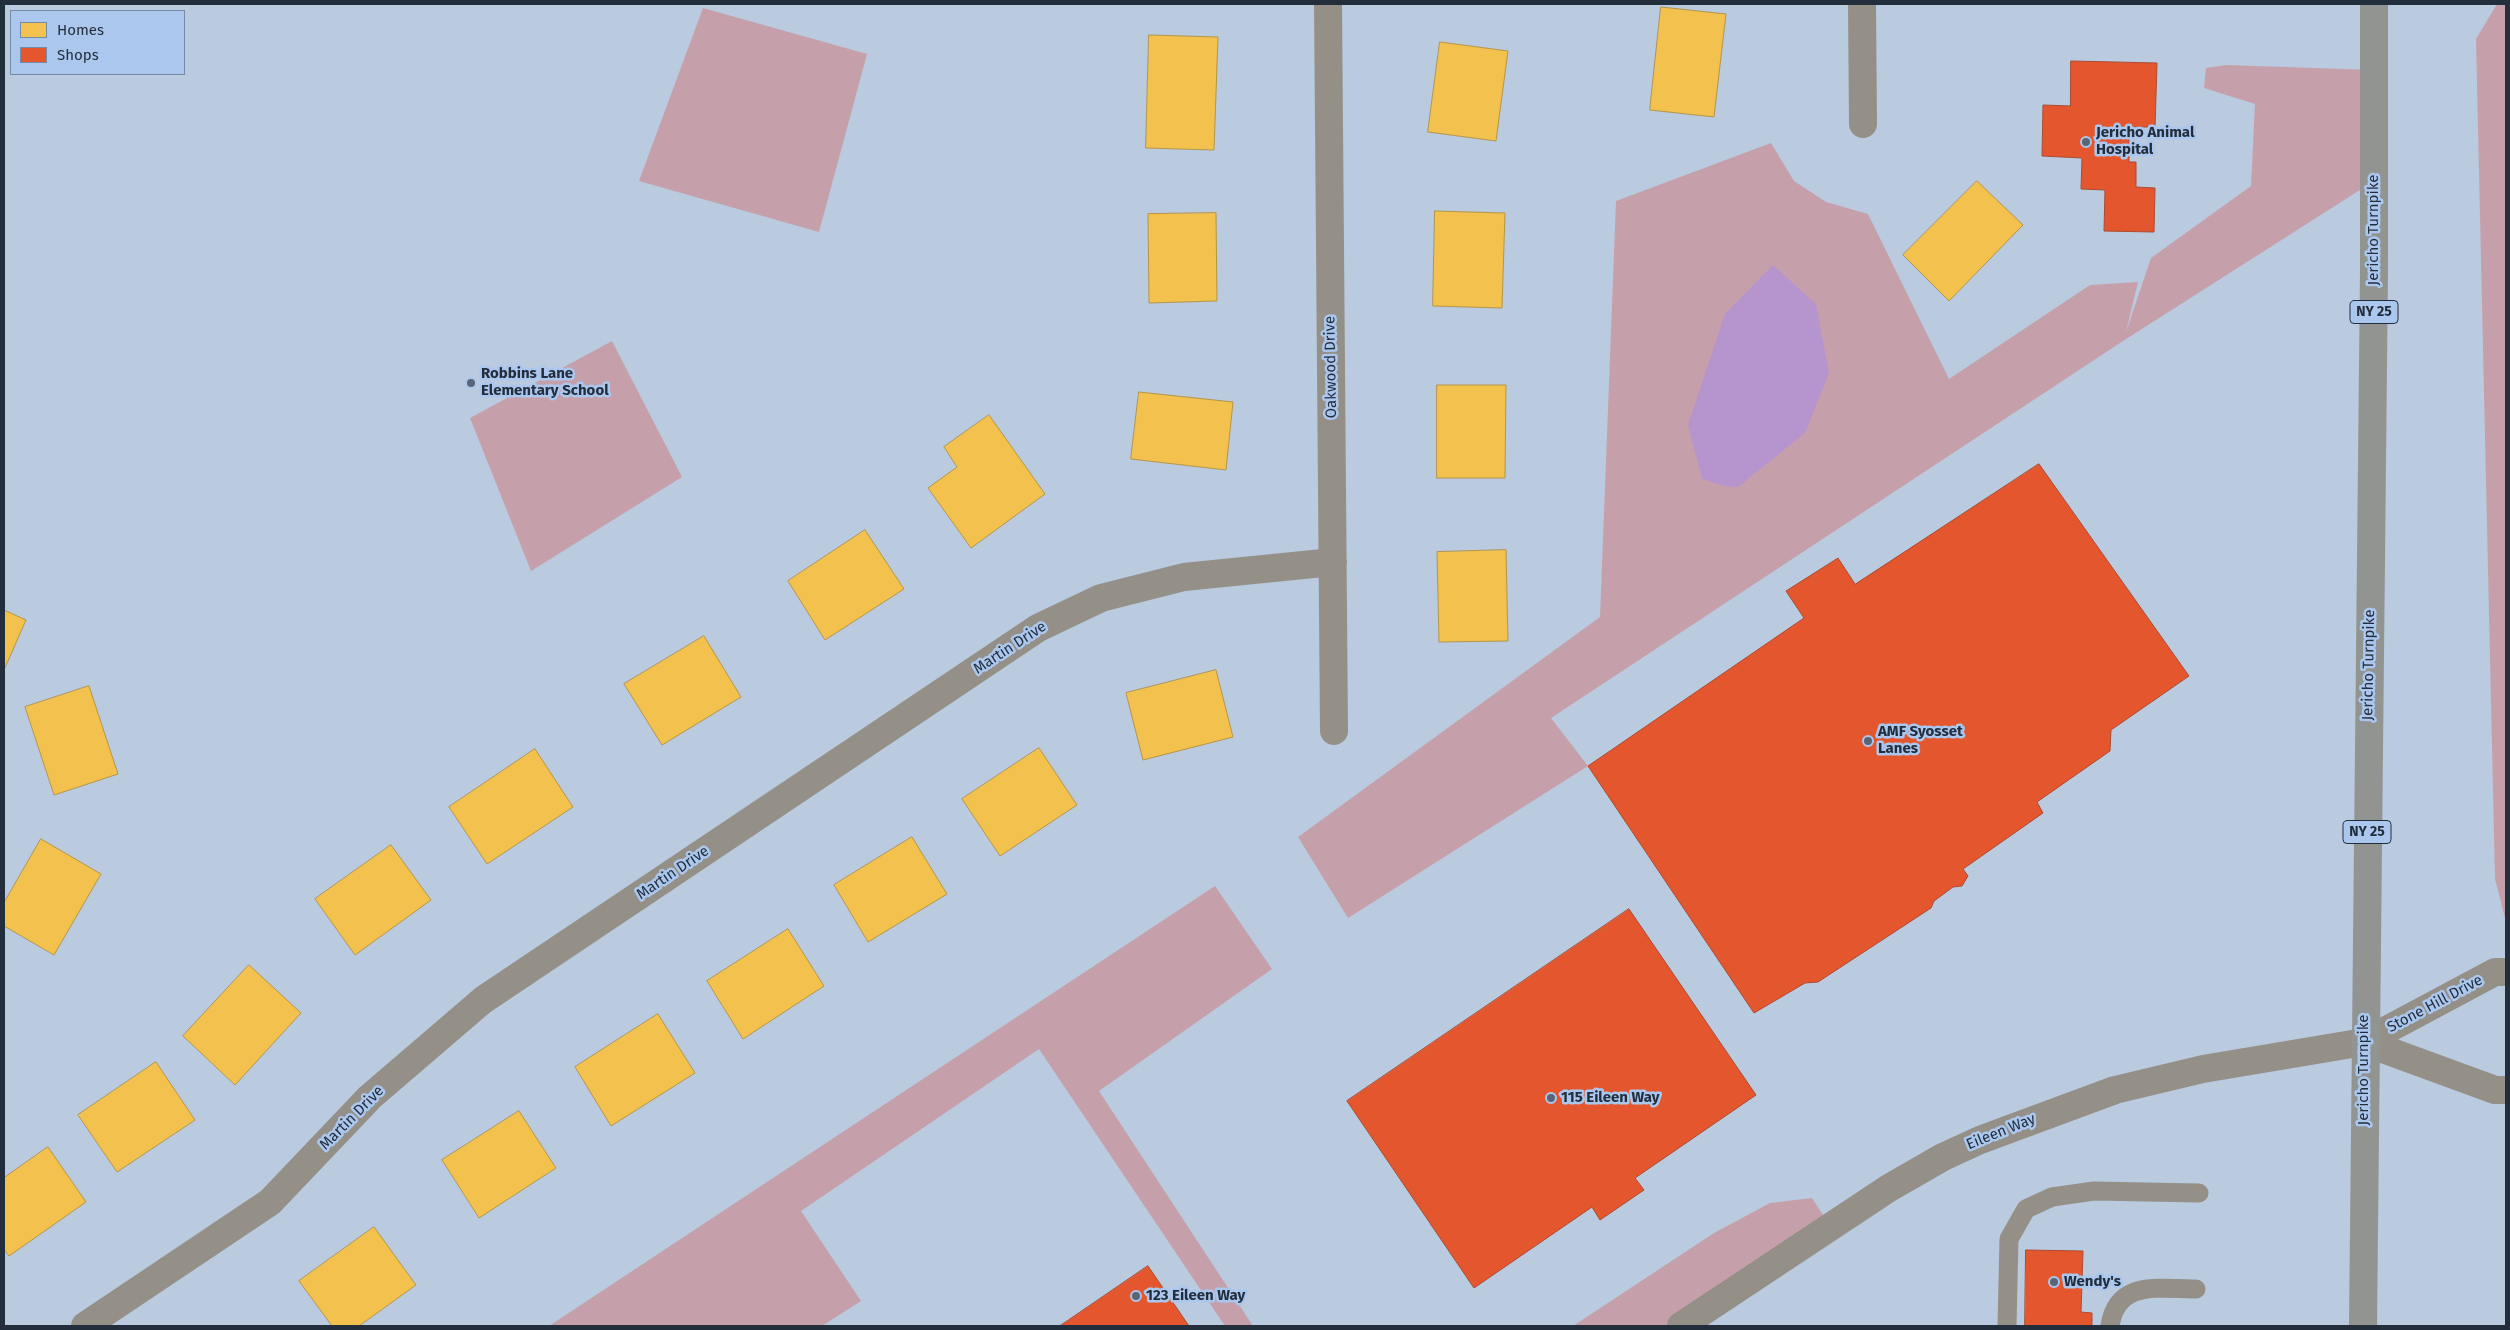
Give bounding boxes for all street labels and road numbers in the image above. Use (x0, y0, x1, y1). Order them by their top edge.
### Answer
street label: Jericho Turnpike (2365, 175, 2383, 285)
road number: NY 25 (2350, 300, 2398, 324)
street label: Oakwood Drive (1321, 316, 1341, 418)
street label: Jericho Turnpike (2359, 609, 2379, 721)
street label: Martin Drive (970, 618, 1050, 678)
road number: NY 25 (2343, 820, 2391, 844)
street label: Martin Drive (633, 842, 713, 904)
street label: Stone Hill Drive (2384, 971, 2486, 1037)
street label: Jericho Turnpike (2355, 1015, 2373, 1125)
street label: Martin Drive (316, 1082, 388, 1154)
street label: Eileen Way (1964, 1110, 2038, 1154)

